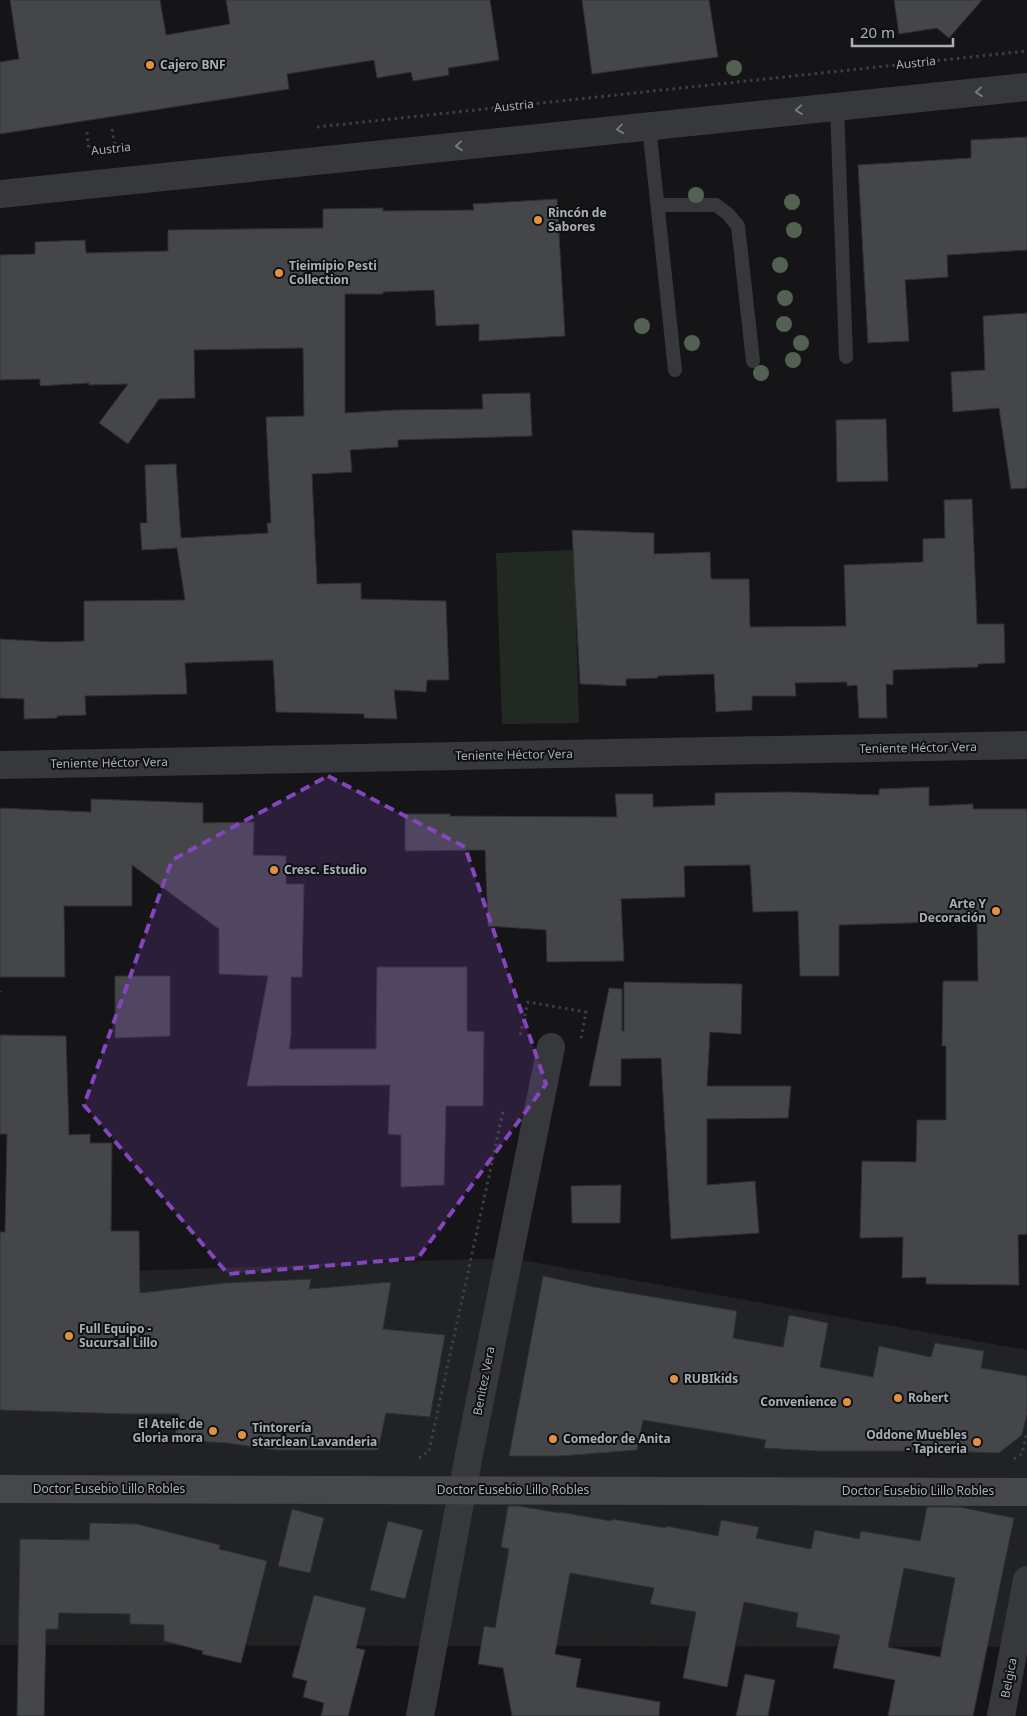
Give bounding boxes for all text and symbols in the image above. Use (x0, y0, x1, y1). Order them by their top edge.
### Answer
scale bar (852, 15, 953, 47)
text: 20 m (860, 22, 895, 42)
street label: Austria (895, 52, 937, 73)
place label: Cajero BNF (160, 56, 226, 73)
marker: Cajero BNF (144, 59, 156, 71)
one-way arrow (974, 86, 982, 97)
street label: Austria (493, 95, 535, 116)
one-way arrow (795, 104, 803, 115)
one-way arrow (616, 123, 624, 134)
street label: Austria (90, 138, 132, 159)
one-way arrow (455, 140, 463, 151)
place label: Rincón de Sabores (548, 204, 607, 235)
marker: Rincón de Sabores (532, 214, 544, 226)
place label: Tieimipio Pesti Collection (289, 257, 377, 288)
marker: Tieimipio Pesti Collection (273, 267, 285, 279)
street label: Teniente Héctor Vera (859, 738, 977, 757)
street label: Teniente Héctor Vera (455, 745, 573, 764)
street label: Teniente Héctor Vera (50, 753, 168, 772)
place label: Cresc. Estudio (284, 861, 367, 878)
marker: Cresc. Estudio (268, 864, 280, 876)
place label: Arte Y Decoración (919, 895, 986, 926)
marker: Arte Y Decoración (990, 905, 1002, 917)
place label: Full Equipo - Sucursal Lillo (79, 1320, 158, 1351)
marker: Full Equipo - Sucursal Lillo (63, 1330, 75, 1342)
street label: Benitez Vera (468, 1345, 499, 1417)
place label: RUBIkids (684, 1370, 738, 1387)
marker: RUBIkids (668, 1373, 680, 1385)
place label: Robert (908, 1389, 949, 1406)
marker: Robert (892, 1392, 904, 1404)
place label: Convenience (760, 1393, 837, 1410)
marker: Convenience (841, 1396, 853, 1408)
place label: El Atelic de Gloria mora (132, 1415, 203, 1446)
place label: Tintorería starclean Lavanderia (252, 1419, 377, 1450)
marker: El Atelic de Gloria mora (207, 1425, 219, 1437)
place label: Oddone Muebles - Tapiceria (866, 1426, 967, 1457)
marker: Tintorería starclean Lavanderia (236, 1429, 248, 1441)
place label: Comedor de Anita (563, 1430, 671, 1447)
marker: Comedor de Anita (547, 1433, 559, 1445)
marker: Oddone Muebles - Tapiceria (971, 1436, 983, 1448)
street label: Doctor Eusebio Lillo Robles (33, 1480, 186, 1497)
street label: Doctor Eusebio Lillo Robles (437, 1481, 590, 1498)
street label: Doctor Eusebio Lillo Robles (842, 1482, 995, 1499)
street label: Belgica (996, 1656, 1021, 1699)

